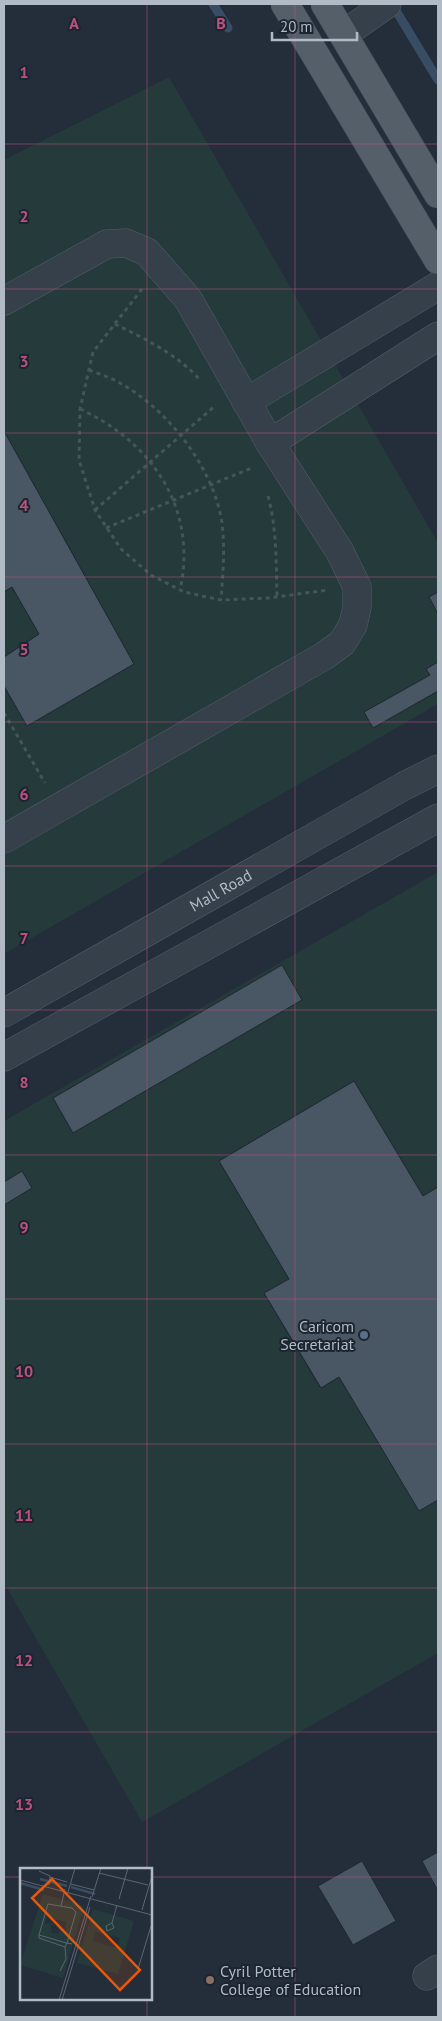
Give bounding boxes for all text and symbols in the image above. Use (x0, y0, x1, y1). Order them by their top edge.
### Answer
scale bar (272, 10, 357, 42)
text: A (69, 13, 79, 33)
text: B (216, 13, 226, 33)
text: 20 m (280, 17, 313, 36)
text: 1 (19, 62, 29, 82)
text: 2 (19, 206, 29, 226)
text: 3 (19, 351, 29, 371)
text: 4 (19, 495, 29, 515)
text: 5 (19, 639, 29, 659)
text: 6 (19, 784, 29, 804)
street label: Mall Road (186, 865, 255, 916)
text: 7 (19, 928, 29, 948)
text: 8 (19, 1072, 29, 1092)
text: 9 (19, 1217, 29, 1237)
place label: Caricom Secretariat (280, 1316, 355, 1354)
marker: Caricom Secretariat (358, 1329, 370, 1341)
text: 10 (15, 1361, 33, 1381)
text: 11 (15, 1505, 33, 1525)
text: 12 (15, 1650, 33, 1670)
text: 13 (15, 1794, 33, 1814)
inset map (20, 1868, 152, 2001)
place label: Cyril Potter College of Education (220, 1961, 361, 1999)
marker: Cyril Potter College of Education (204, 1974, 216, 1986)

